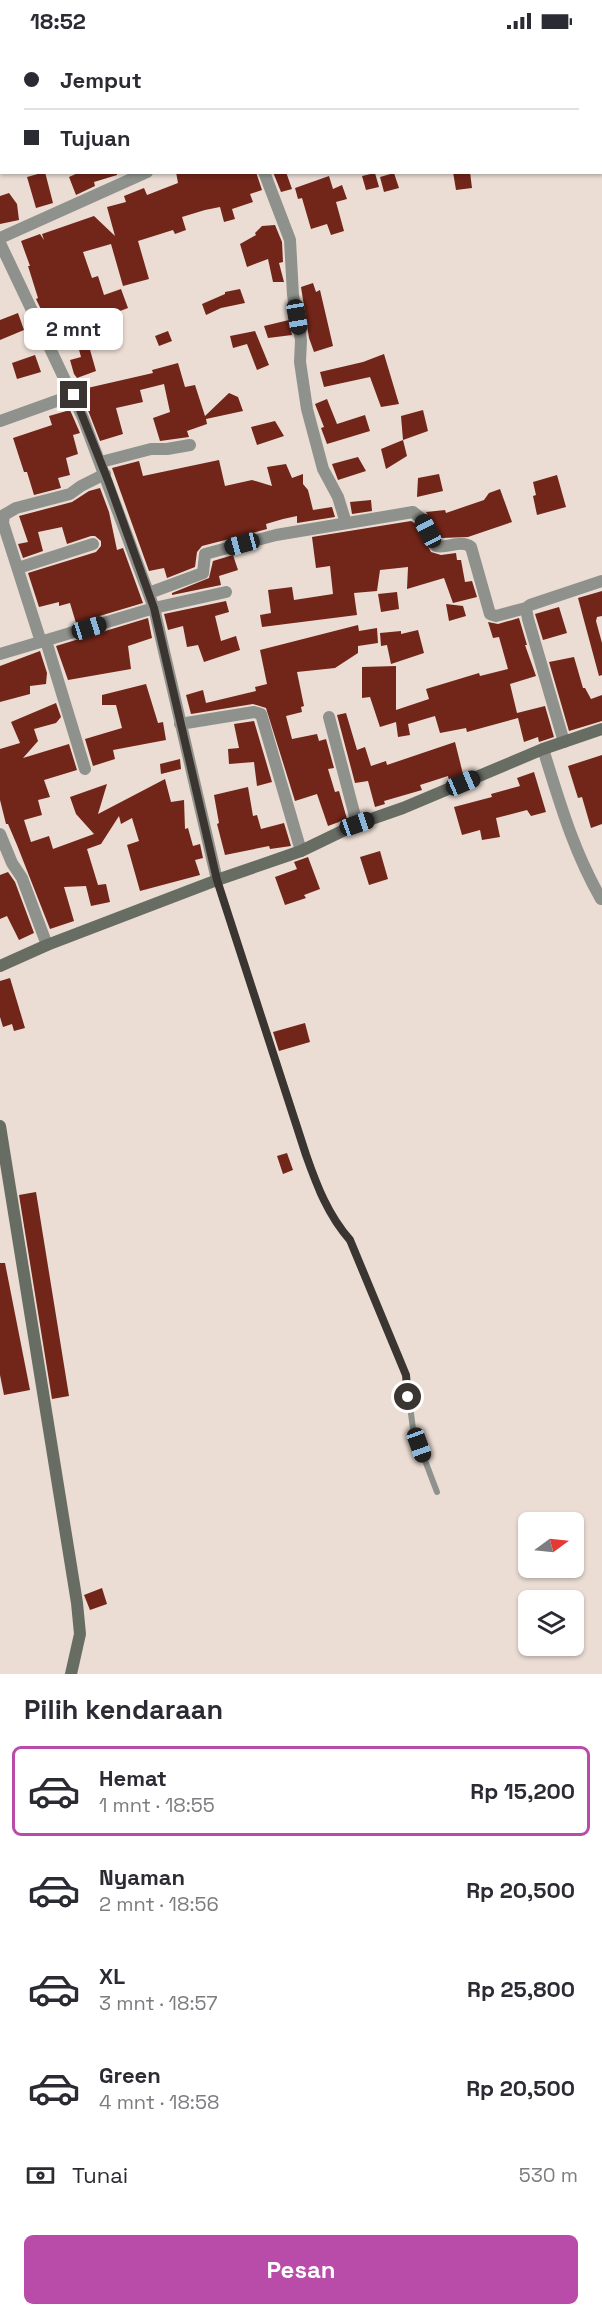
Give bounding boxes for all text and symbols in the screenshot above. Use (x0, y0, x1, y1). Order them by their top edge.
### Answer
text: 18:52 (30, 7, 86, 35)
text: Jemput (60, 66, 142, 94)
text: Tujuan (60, 124, 131, 152)
car (285, 298, 309, 336)
callout: 2 mnt (25, 308, 124, 350)
text: 2 mnt (46, 316, 101, 342)
route end (60, 381, 87, 408)
car (412, 511, 444, 551)
car (222, 531, 262, 557)
car (69, 614, 109, 642)
car (443, 768, 483, 798)
car (337, 810, 377, 838)
route start (394, 1383, 421, 1410)
car (404, 1425, 434, 1465)
north arrow (518, 1512, 584, 1578)
map controls (518, 1512, 584, 1656)
button: layers (518, 1590, 584, 1656)
text: Pilih kendaraan (24, 1692, 223, 1727)
icon: car (27, 1764, 81, 1818)
text: Hemat (99, 1764, 167, 1792)
text: Rp 15,200 (470, 1777, 575, 1805)
text: 1 mnt · 18:55 (99, 1792, 215, 1818)
icon: car (27, 1863, 81, 1917)
text: Nyaman (99, 1863, 185, 1891)
text: Rp 20,500 (466, 1876, 575, 1904)
text: 2 mnt · 18:56 (99, 1891, 219, 1917)
icon: car (27, 1962, 81, 2016)
text: XL (99, 1962, 125, 1990)
text: Rp 25,800 (467, 1975, 575, 2003)
text: 3 mnt · 18:57 (99, 1990, 218, 2016)
icon: car (27, 2061, 81, 2115)
text: Green (99, 2061, 161, 2089)
text: Rp 20,500 (466, 2074, 575, 2102)
text: 4 mnt · 18:58 (99, 2089, 219, 2115)
icon: cash (24, 2159, 57, 2192)
text: Tunai (72, 2161, 128, 2189)
text: 530 m (519, 2162, 578, 2188)
button: Pesan (24, 2235, 578, 2304)

